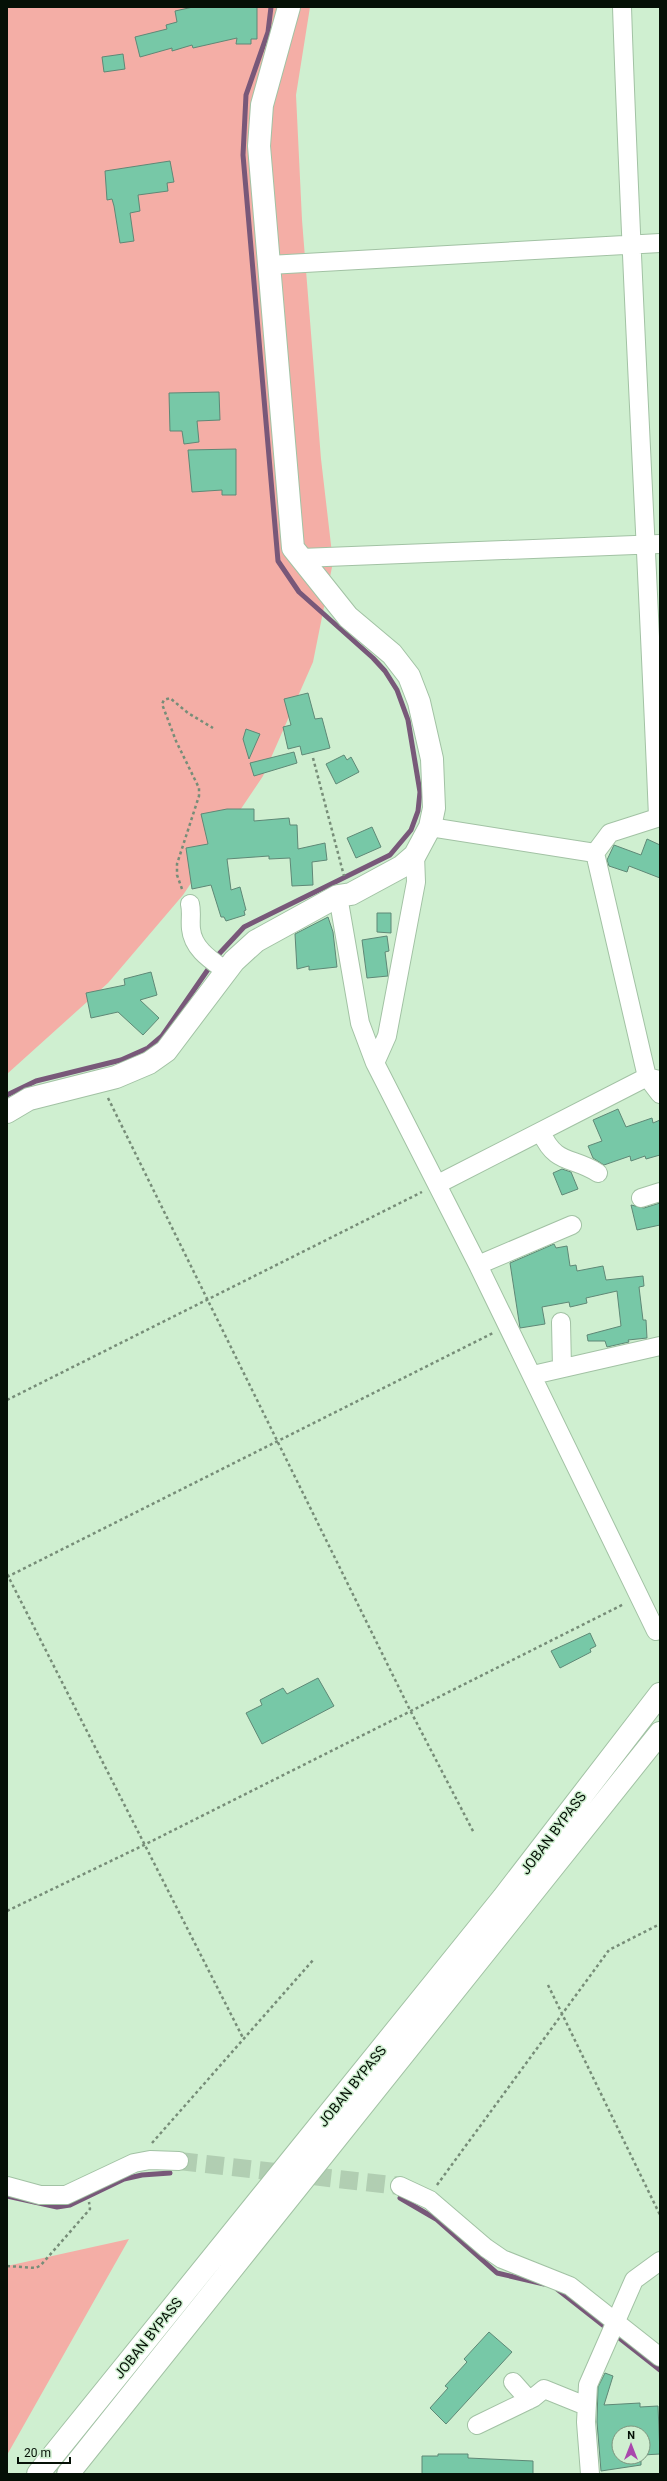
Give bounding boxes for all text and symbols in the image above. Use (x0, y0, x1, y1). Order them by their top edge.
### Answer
street label: JOBAN BYPASS (517, 1789, 589, 1877)
street label: JOBAN BYPASS (315, 2042, 389, 2130)
street label: JOBAN BYPASS (111, 2294, 185, 2382)
north arrow (611, 2425, 651, 2465)
text: N (627, 2429, 635, 2442)
scale bar (18, 2439, 70, 2465)
text: 20 m (24, 2446, 51, 2460)

